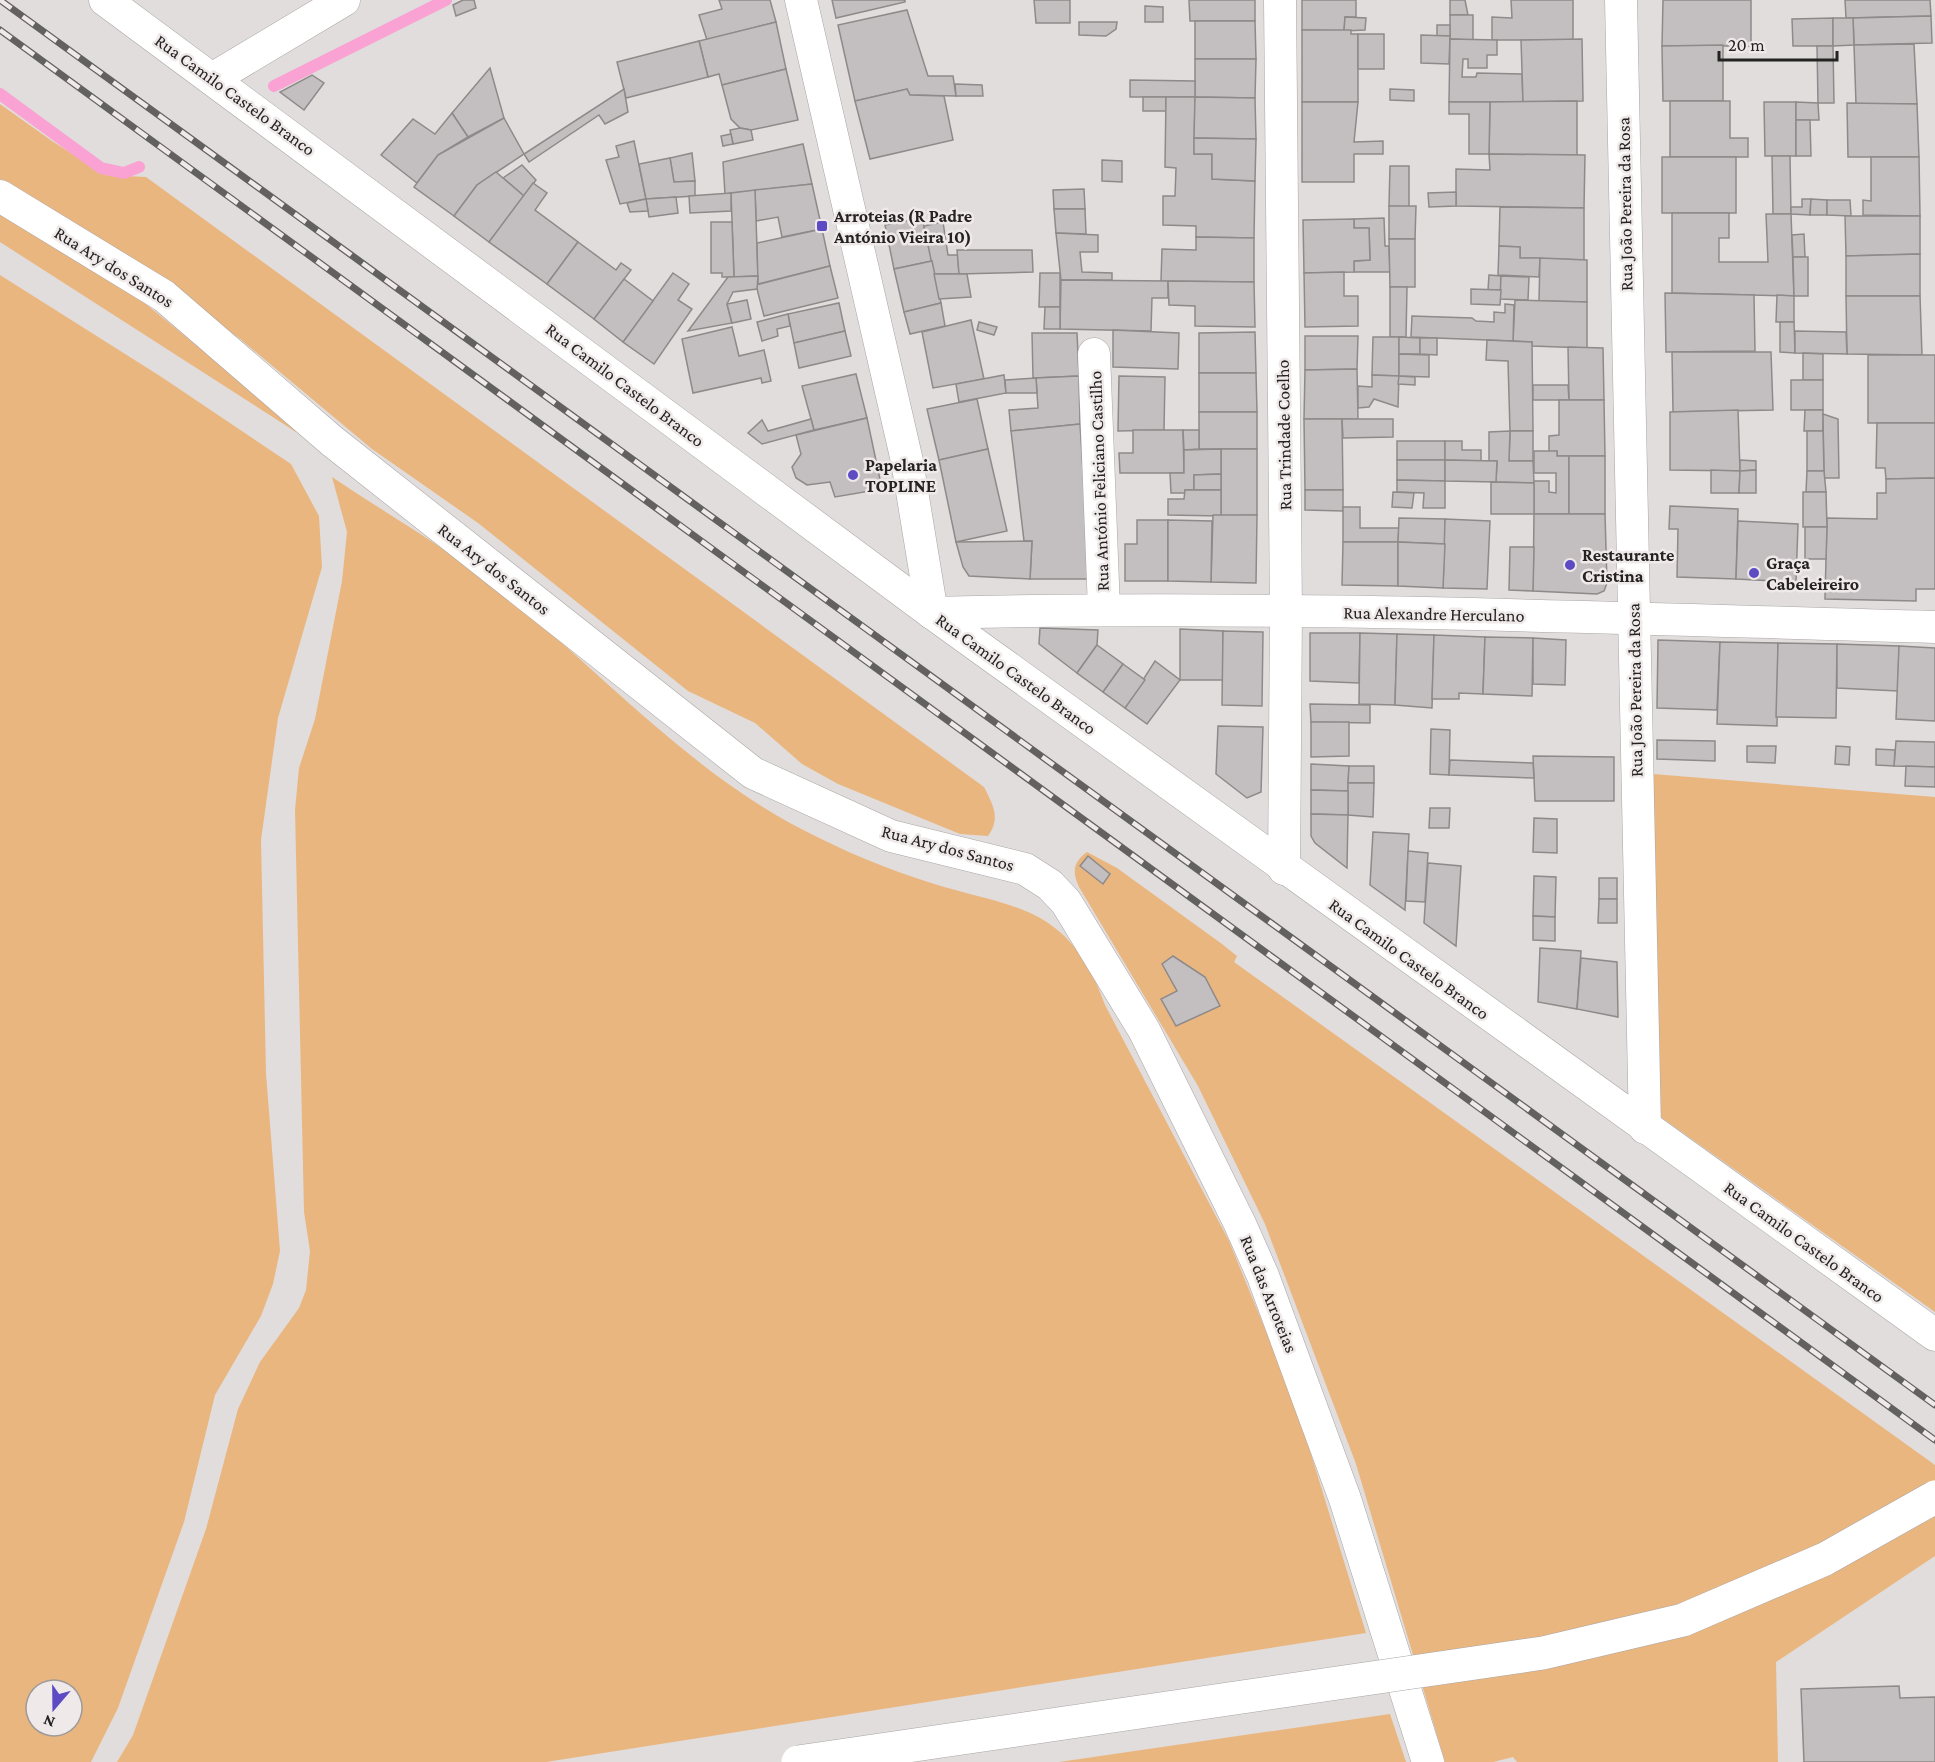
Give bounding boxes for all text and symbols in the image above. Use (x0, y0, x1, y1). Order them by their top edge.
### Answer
scale bar (1719, 24, 1838, 62)
street label: Rua Camilo Castelo Branco (151, 30, 319, 160)
text: 20 m (1728, 35, 1765, 55)
street label: Rua João Pereira da Rosa (1613, 117, 1637, 291)
place label: Arroteias (R Padre António Vieira 10) (833, 206, 972, 248)
marker: Arroteias (R Padre António Vieira 10) (815, 219, 829, 233)
street label: Rua Ary dos Santos (51, 222, 177, 312)
street label: Rua Camilo Castelo Branco (542, 319, 708, 451)
street label: Rua Trindade Coelho (1273, 359, 1295, 511)
street label: Rua António Feliciano Castilho (1085, 370, 1113, 592)
place label: Papelaria TOPLINE (865, 455, 937, 496)
marker: Papelaria TOPLINE (846, 468, 860, 482)
street label: Rua Ary dos Santos (434, 519, 554, 619)
place label: Restaurante Cristina (1582, 545, 1674, 586)
place label: Graça Cabeleireiro (1766, 553, 1859, 594)
marker: Restaurante Cristina (1563, 558, 1577, 572)
marker: Graça Cabeleireiro (1747, 566, 1761, 580)
street label: Rua Alexandre Herculano (1343, 602, 1525, 626)
street label: Rua João Pereira da Rosa (1623, 603, 1647, 777)
street label: Rua Camilo Castelo Branco (932, 609, 1100, 739)
street label: Rua Ary dos Santos (880, 821, 1016, 875)
street label: Rua Camilo Castelo Branco (1325, 894, 1493, 1024)
street label: Rua Camilo Castelo Branco (1720, 1177, 1888, 1307)
street label: Rua das Arroteias (1236, 1232, 1302, 1356)
north arrow (24, 1678, 84, 1738)
text: N (41, 1712, 57, 1731)

